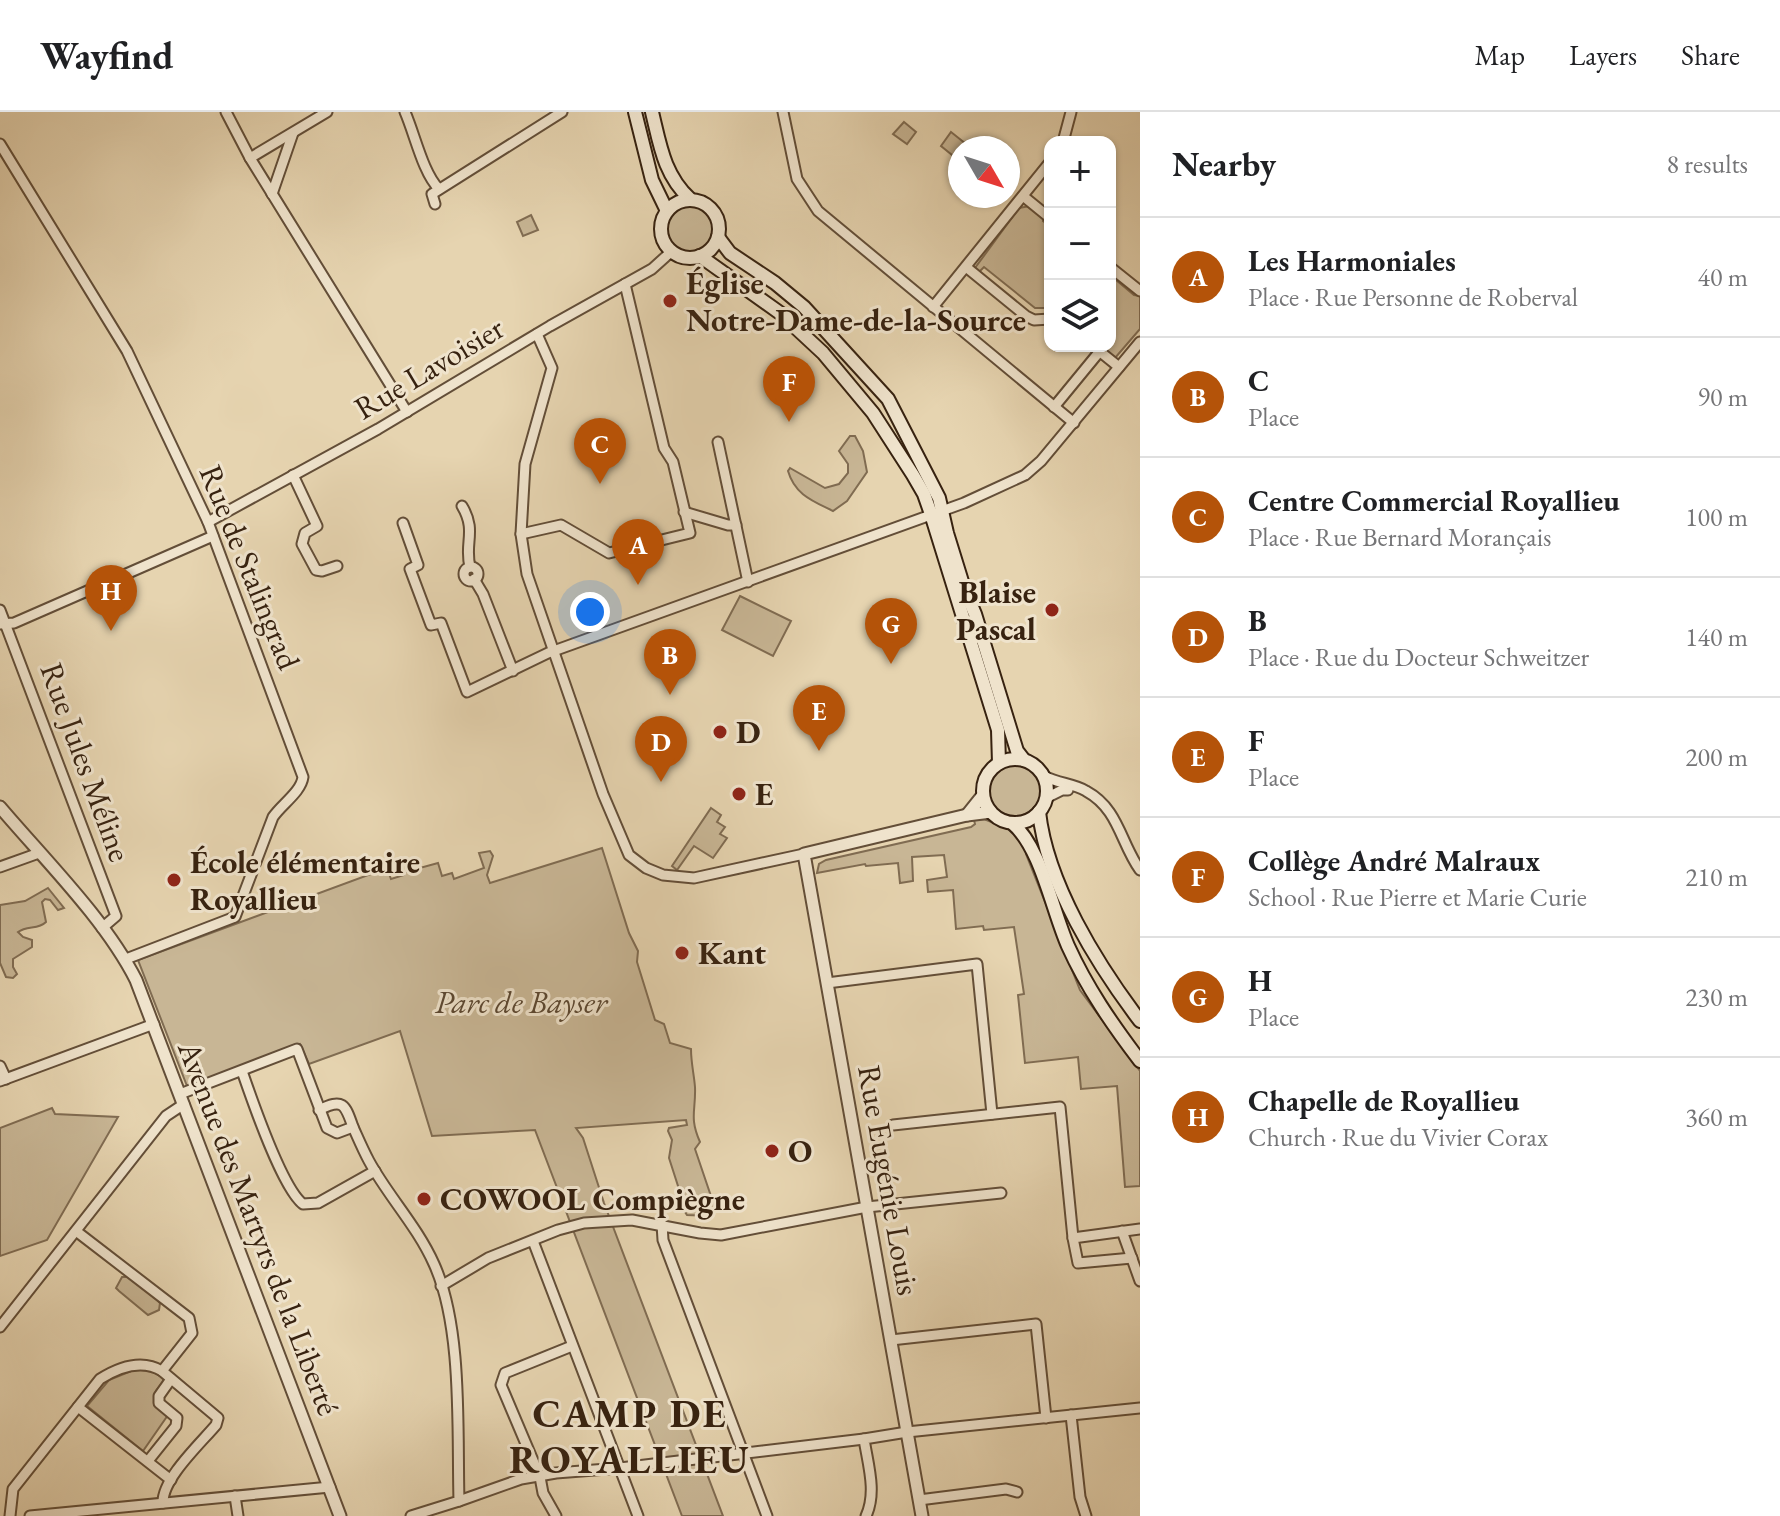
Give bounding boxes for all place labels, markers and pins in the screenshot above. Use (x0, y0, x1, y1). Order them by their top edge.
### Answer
place label: Église Notre-Dame-de-la-Source (686, 262, 1026, 341)
marker: Église Notre-Dame-de-la-Source (661, 292, 679, 310)
pin: F (763, 356, 815, 422)
pin: C (574, 418, 626, 484)
pin: A (612, 519, 664, 585)
pin: H (85, 565, 137, 631)
place label: Blaise Pascal (956, 571, 1036, 650)
pin: G (865, 598, 917, 664)
marker: Blaise Pascal (1043, 601, 1061, 619)
pin: B (644, 629, 696, 695)
pin: E (793, 685, 845, 751)
place label: D (736, 711, 761, 753)
pin: D (635, 716, 687, 782)
marker: D (711, 723, 729, 741)
place label: E (755, 773, 773, 815)
marker: E (730, 785, 748, 803)
place label: École élémentaire Royallieu (190, 841, 420, 920)
marker: École élémentaire Royallieu (165, 871, 183, 889)
place label: Kant (698, 932, 766, 974)
marker: Kant (673, 944, 691, 962)
place label: O (788, 1130, 812, 1172)
marker: O (763, 1142, 781, 1160)
place label: COWOOL Compiègne (440, 1178, 745, 1220)
marker: COWOOL Compiègne (415, 1190, 433, 1208)

